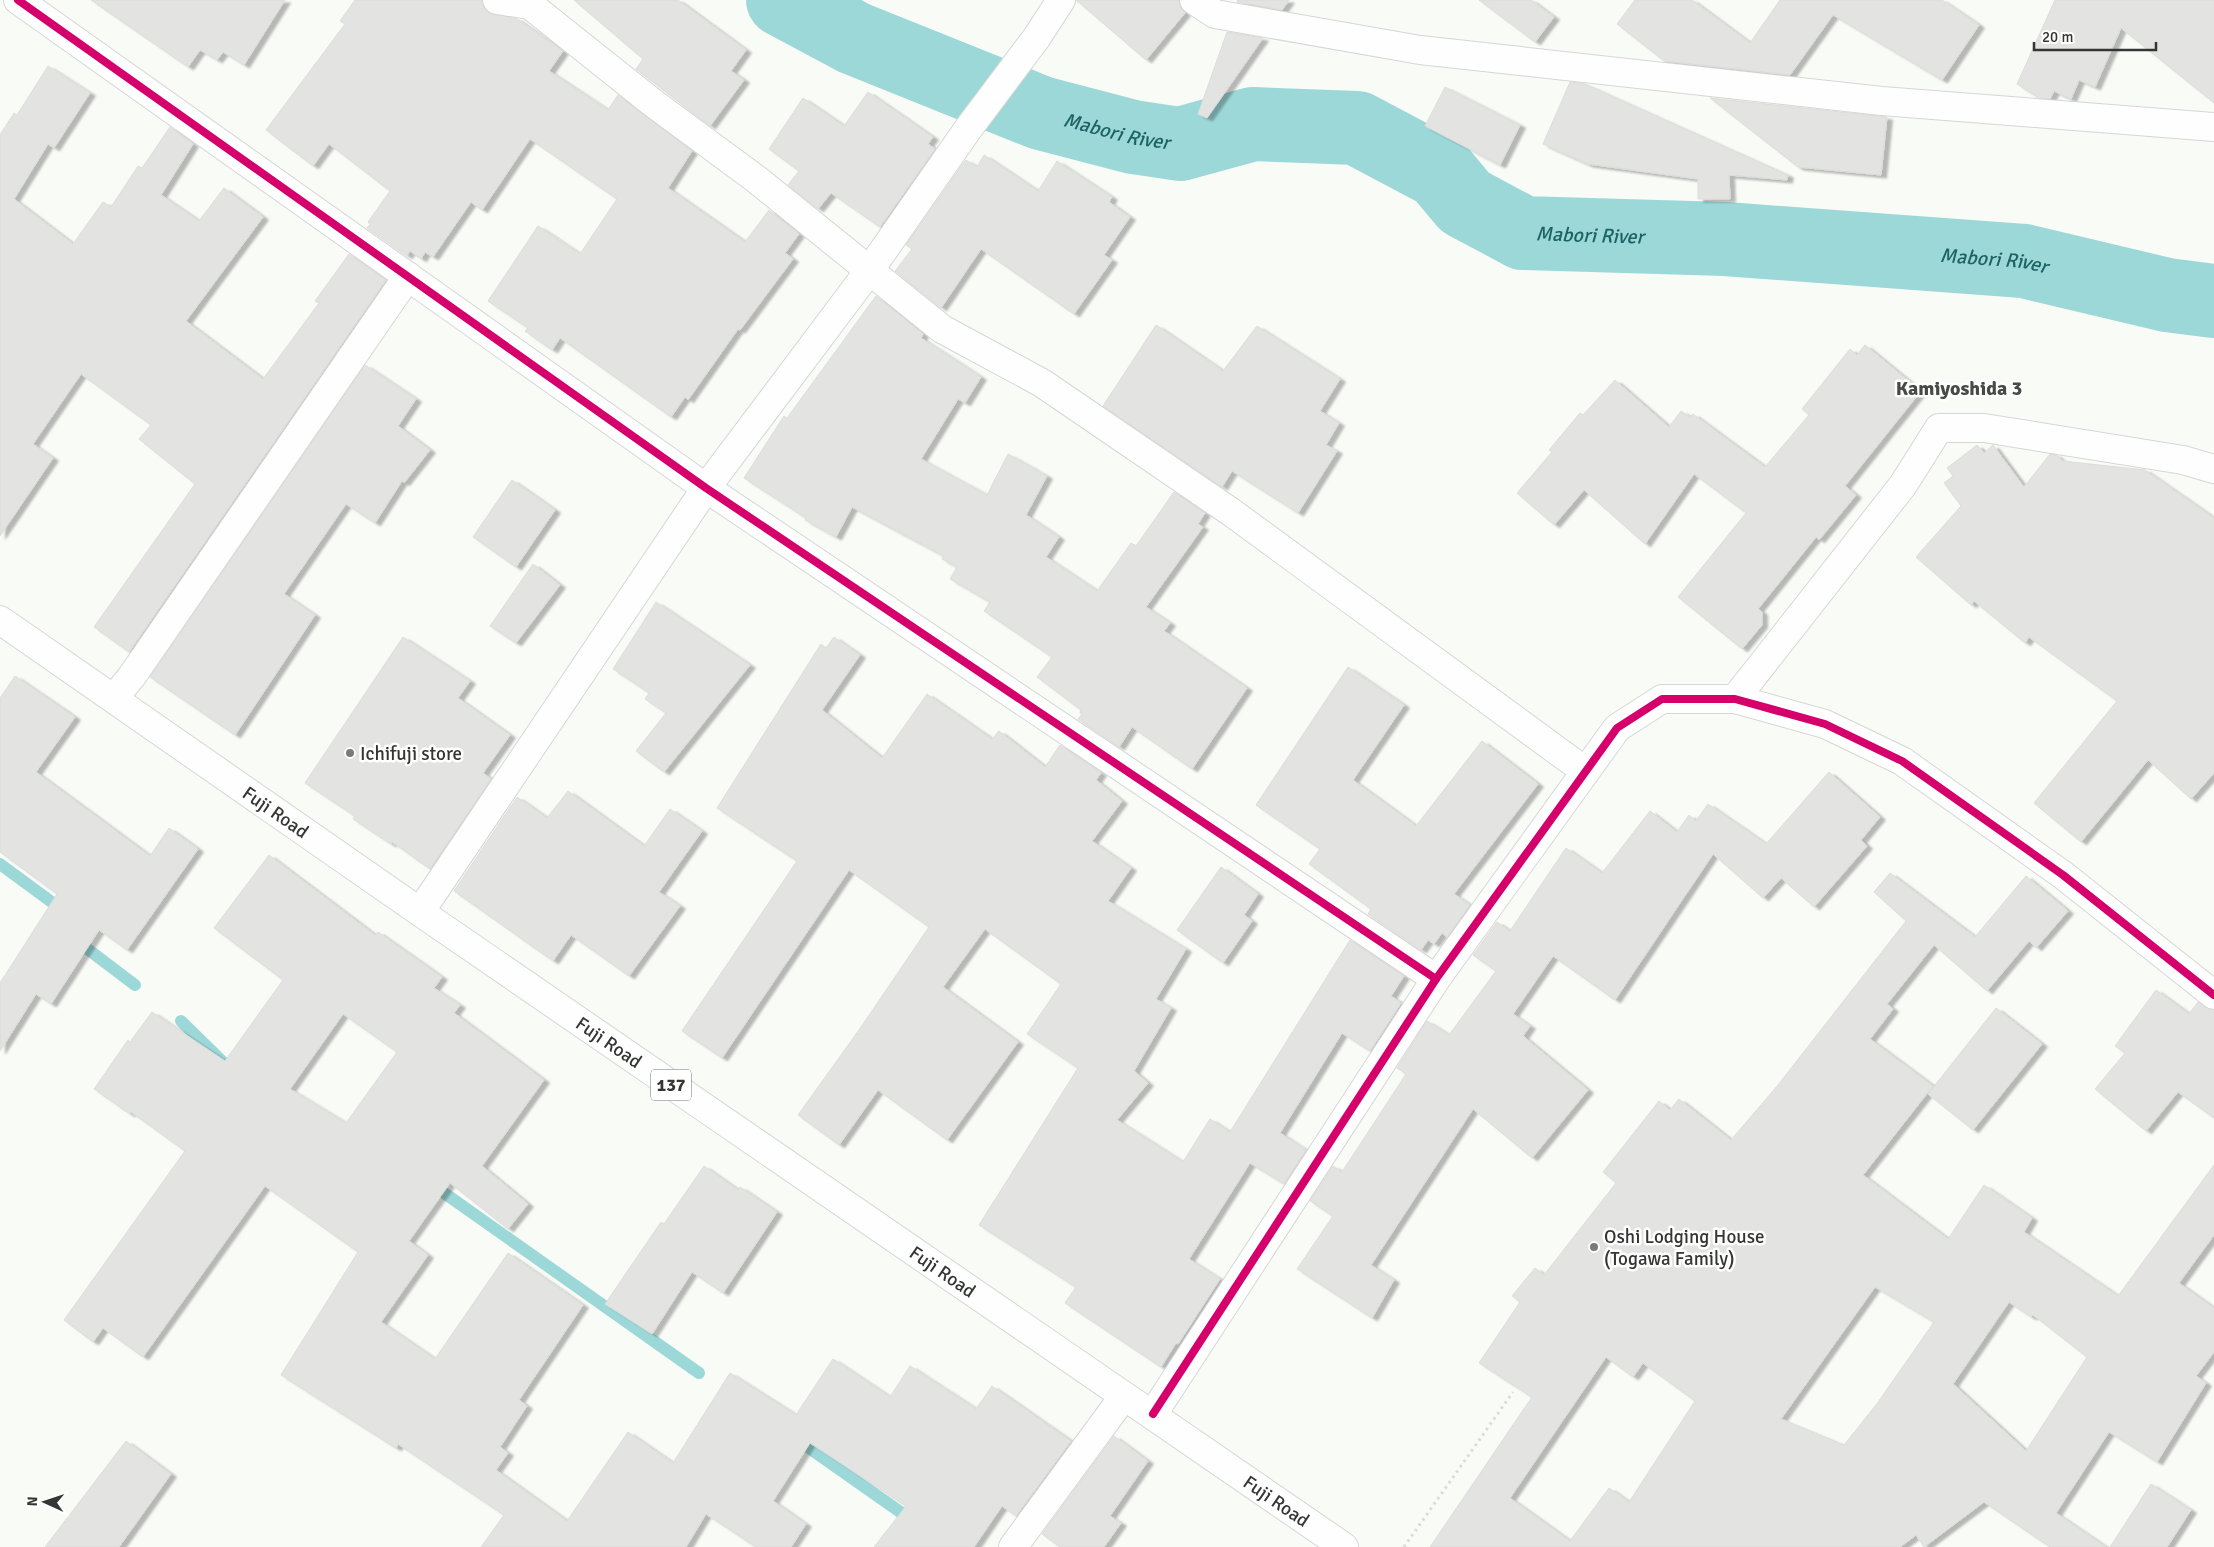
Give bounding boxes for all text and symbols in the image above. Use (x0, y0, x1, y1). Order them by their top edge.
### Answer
scale bar (2034, 20, 2156, 52)
text: 20 m (2042, 28, 2073, 46)
water label: Mabori River (1061, 107, 1174, 156)
water label: Mabori River (1535, 221, 1647, 250)
water label: Mabori River (1939, 243, 2053, 280)
district label: Kamiyoshida 3 (1896, 376, 2022, 401)
place label: Ichifuji store (360, 742, 462, 766)
marker: Ichifuji store (344, 747, 356, 759)
street label: Fuji Road (238, 781, 313, 844)
street label: Fuji Road (571, 1012, 646, 1074)
road number: 137 (651, 1070, 691, 1100)
place label: Oshi Lodging House (Togawa Family) (1604, 1225, 1764, 1271)
street label: Fuji Road (905, 1241, 980, 1303)
marker: Oshi Lodging House (Togawa Family) (1588, 1241, 1600, 1253)
street label: Fuji Road (1238, 1470, 1314, 1533)
north arrow (20, 1477, 70, 1527)
text: N (24, 1496, 41, 1507)

